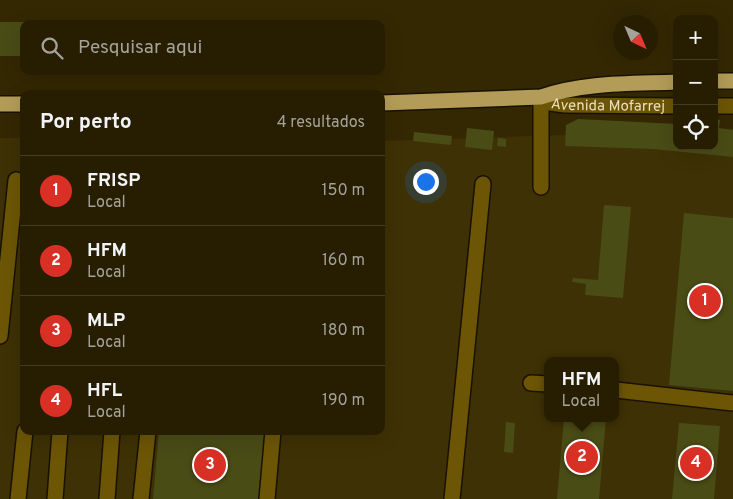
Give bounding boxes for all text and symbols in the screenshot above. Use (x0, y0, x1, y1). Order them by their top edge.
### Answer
north arrow (613, 15, 658, 60)
map controls (673, 15, 718, 150)
button: + (673, 15, 718, 60)
search box (20, 20, 385, 75)
icon: search (38, 34, 66, 62)
text: Pesquisar aqui (78, 36, 202, 60)
button: − (673, 60, 718, 105)
street label: Avenida Mofarrej (550, 95, 665, 117)
button: locate (673, 105, 718, 150)
text: Por perto (40, 109, 132, 136)
text: 4 resultados (277, 113, 365, 133)
text: FRISP (87, 169, 140, 193)
your location (413, 169, 439, 195)
text: 1 (53, 181, 59, 201)
text: 150 m (322, 181, 365, 201)
text: Local (87, 193, 126, 213)
text: HFM (87, 239, 127, 263)
text: 2 (51, 251, 61, 271)
text: 160 m (322, 251, 365, 271)
text: Local (87, 263, 126, 283)
pin: 1 (689, 282, 721, 320)
text: MLP (87, 309, 125, 333)
text: 3 (51, 321, 61, 341)
text: 180 m (322, 321, 365, 341)
text: Local (87, 333, 126, 353)
popup (544, 357, 619, 422)
text: HFM (562, 368, 601, 392)
text: HFL (87, 379, 122, 403)
text: 4 (51, 391, 61, 411)
text: 190 m (322, 391, 365, 411)
text: Local (562, 392, 600, 412)
text: Local (87, 403, 126, 423)
pin: 2 (566, 438, 598, 476)
pin: 4 (680, 444, 712, 482)
pin: 3 (194, 446, 226, 484)

